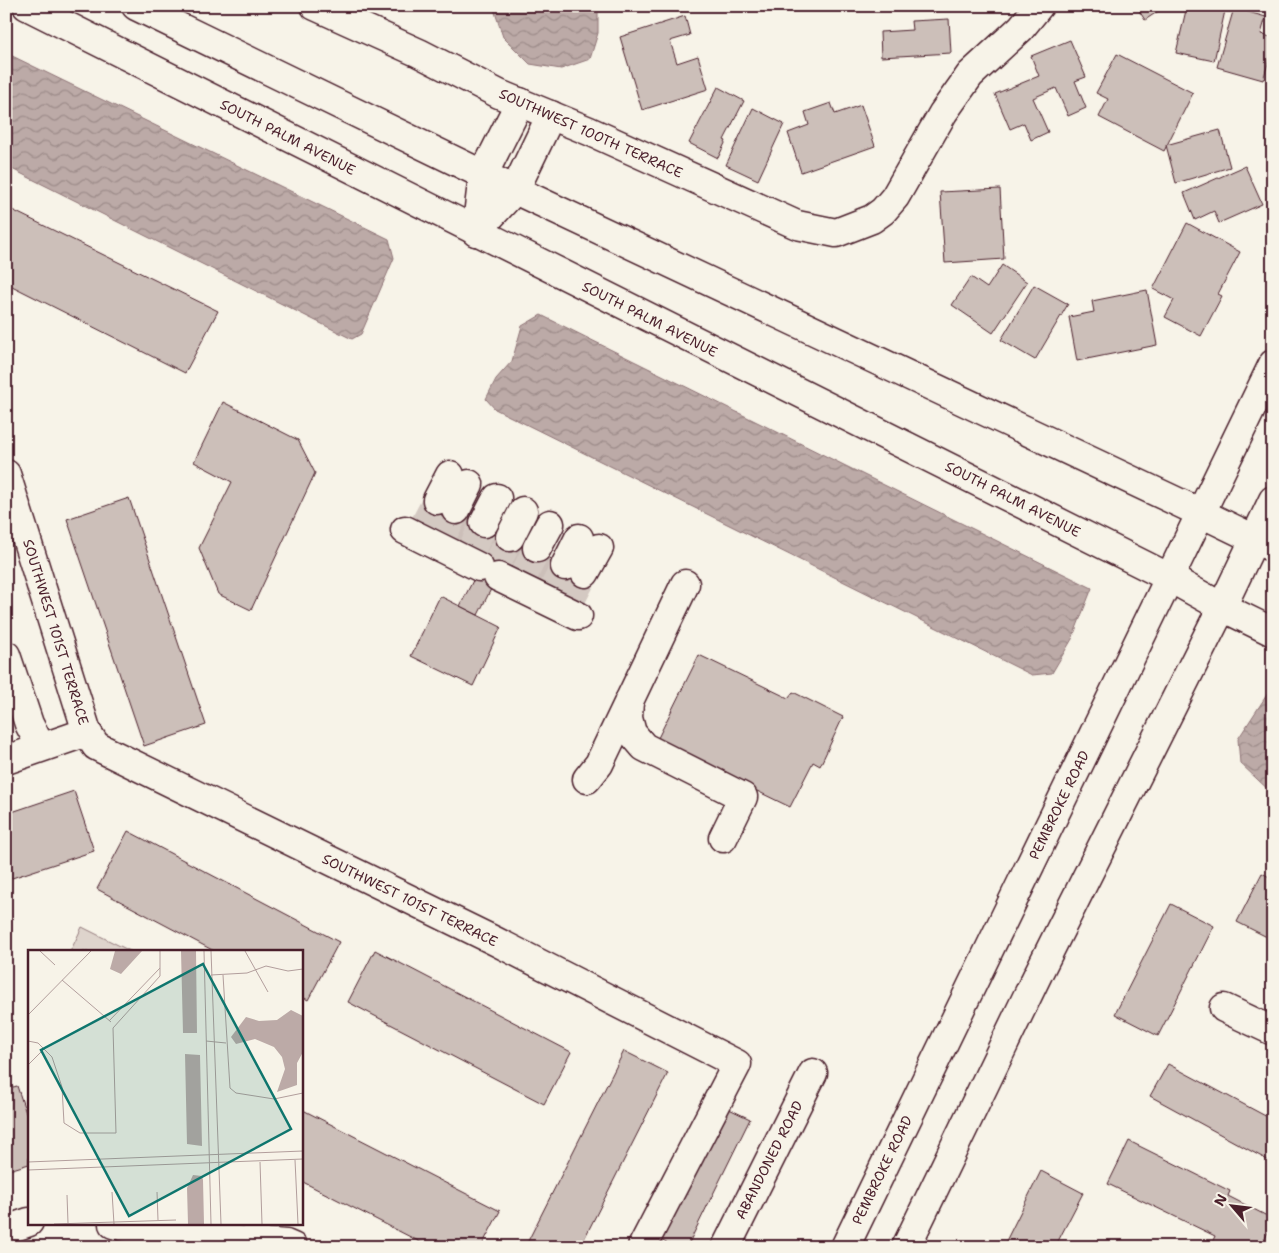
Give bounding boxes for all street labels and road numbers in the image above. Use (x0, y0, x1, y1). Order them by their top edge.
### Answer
street label: SOUTHWEST 100TH TERRACE (496, 84, 686, 182)
street label: SOUTH PALM AVENUE (217, 95, 359, 179)
street label: SOUTH PALM AVENUE (579, 277, 721, 361)
street label: SOUTH PALM AVENUE (942, 457, 1084, 541)
street label: SOUTHWEST 101ST TERRACE (19, 537, 93, 727)
street label: PEMBROKE ROAD (1025, 747, 1093, 863)
street label: SOUTHWEST 101ST TERRACE (319, 850, 501, 951)
street label: ABANDONED ROAD (731, 1098, 807, 1222)
street label: PEMBROKE ROAD (848, 1112, 916, 1228)

